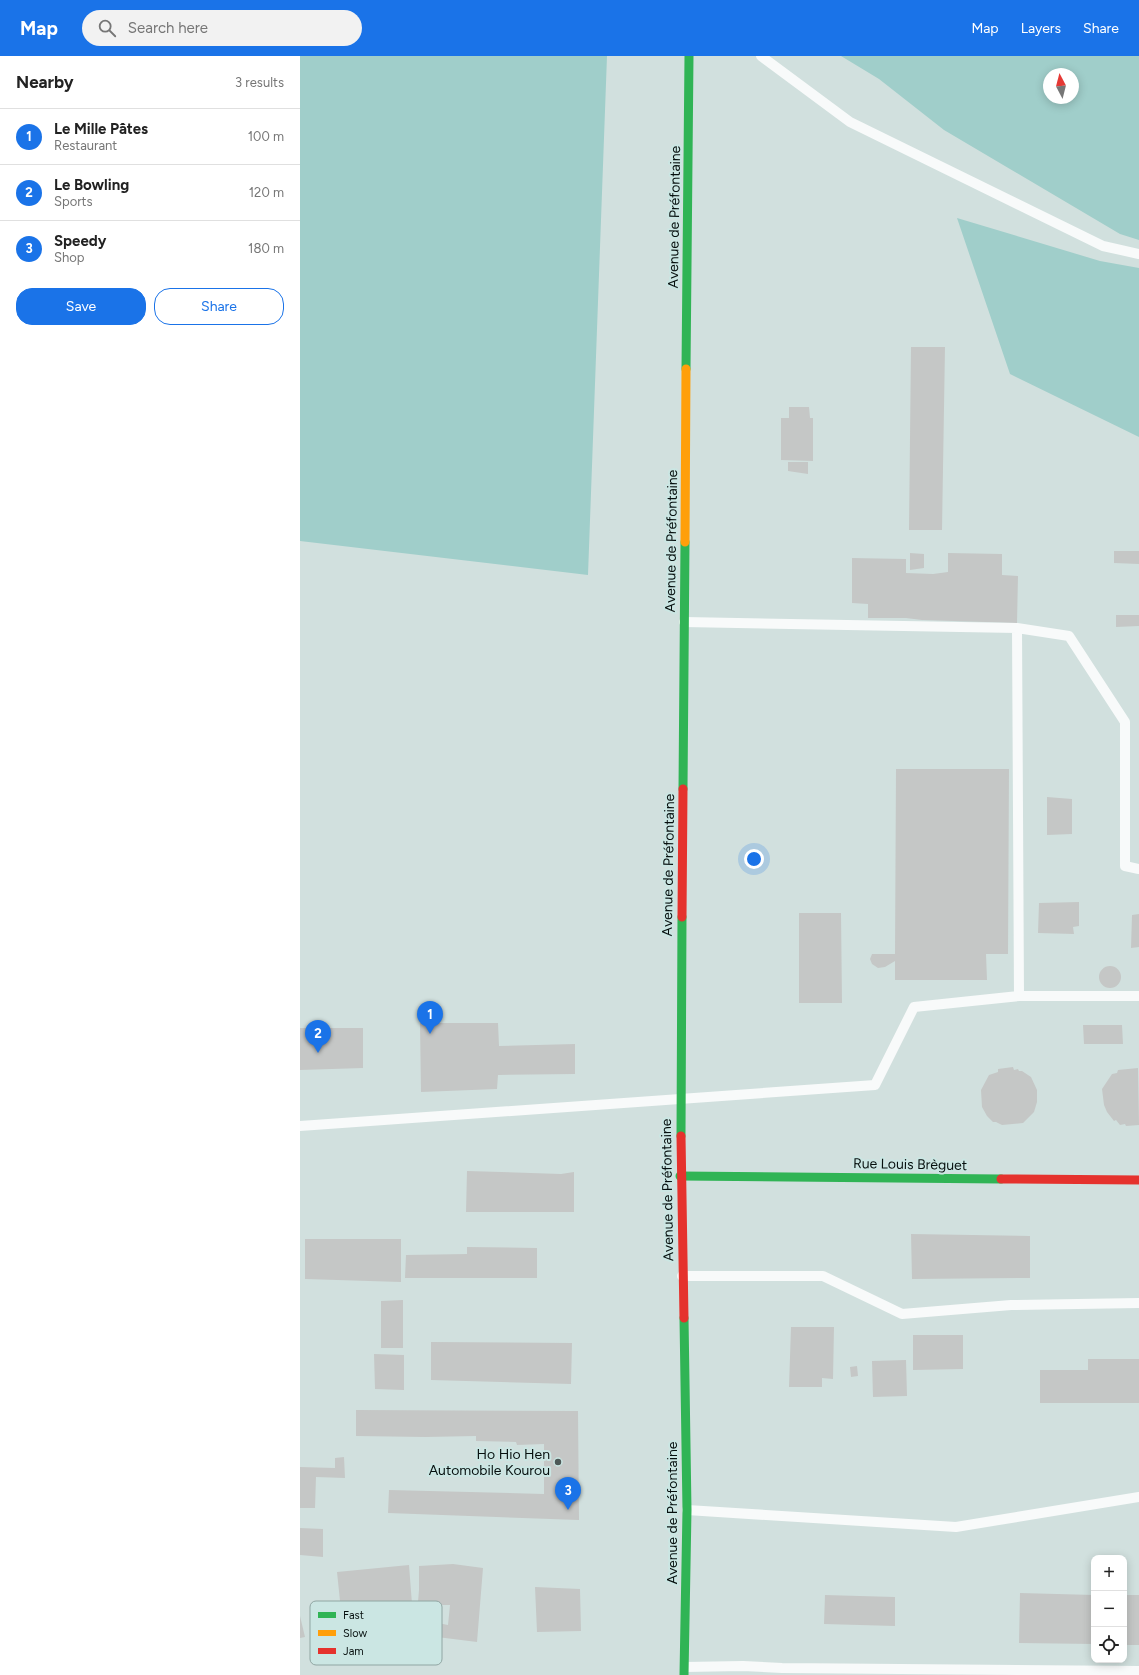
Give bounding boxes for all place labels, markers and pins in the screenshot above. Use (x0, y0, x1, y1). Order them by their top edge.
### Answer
pin: 1 (417, 1001, 443, 1034)
pin: 2 (305, 1020, 331, 1053)
place label: Ho Hio Hen Automobile Kourou (429, 1446, 550, 1479)
marker: Ho Hio Hen Automobile Kourou (553, 1457, 563, 1467)
pin: 3 (555, 1477, 581, 1510)

